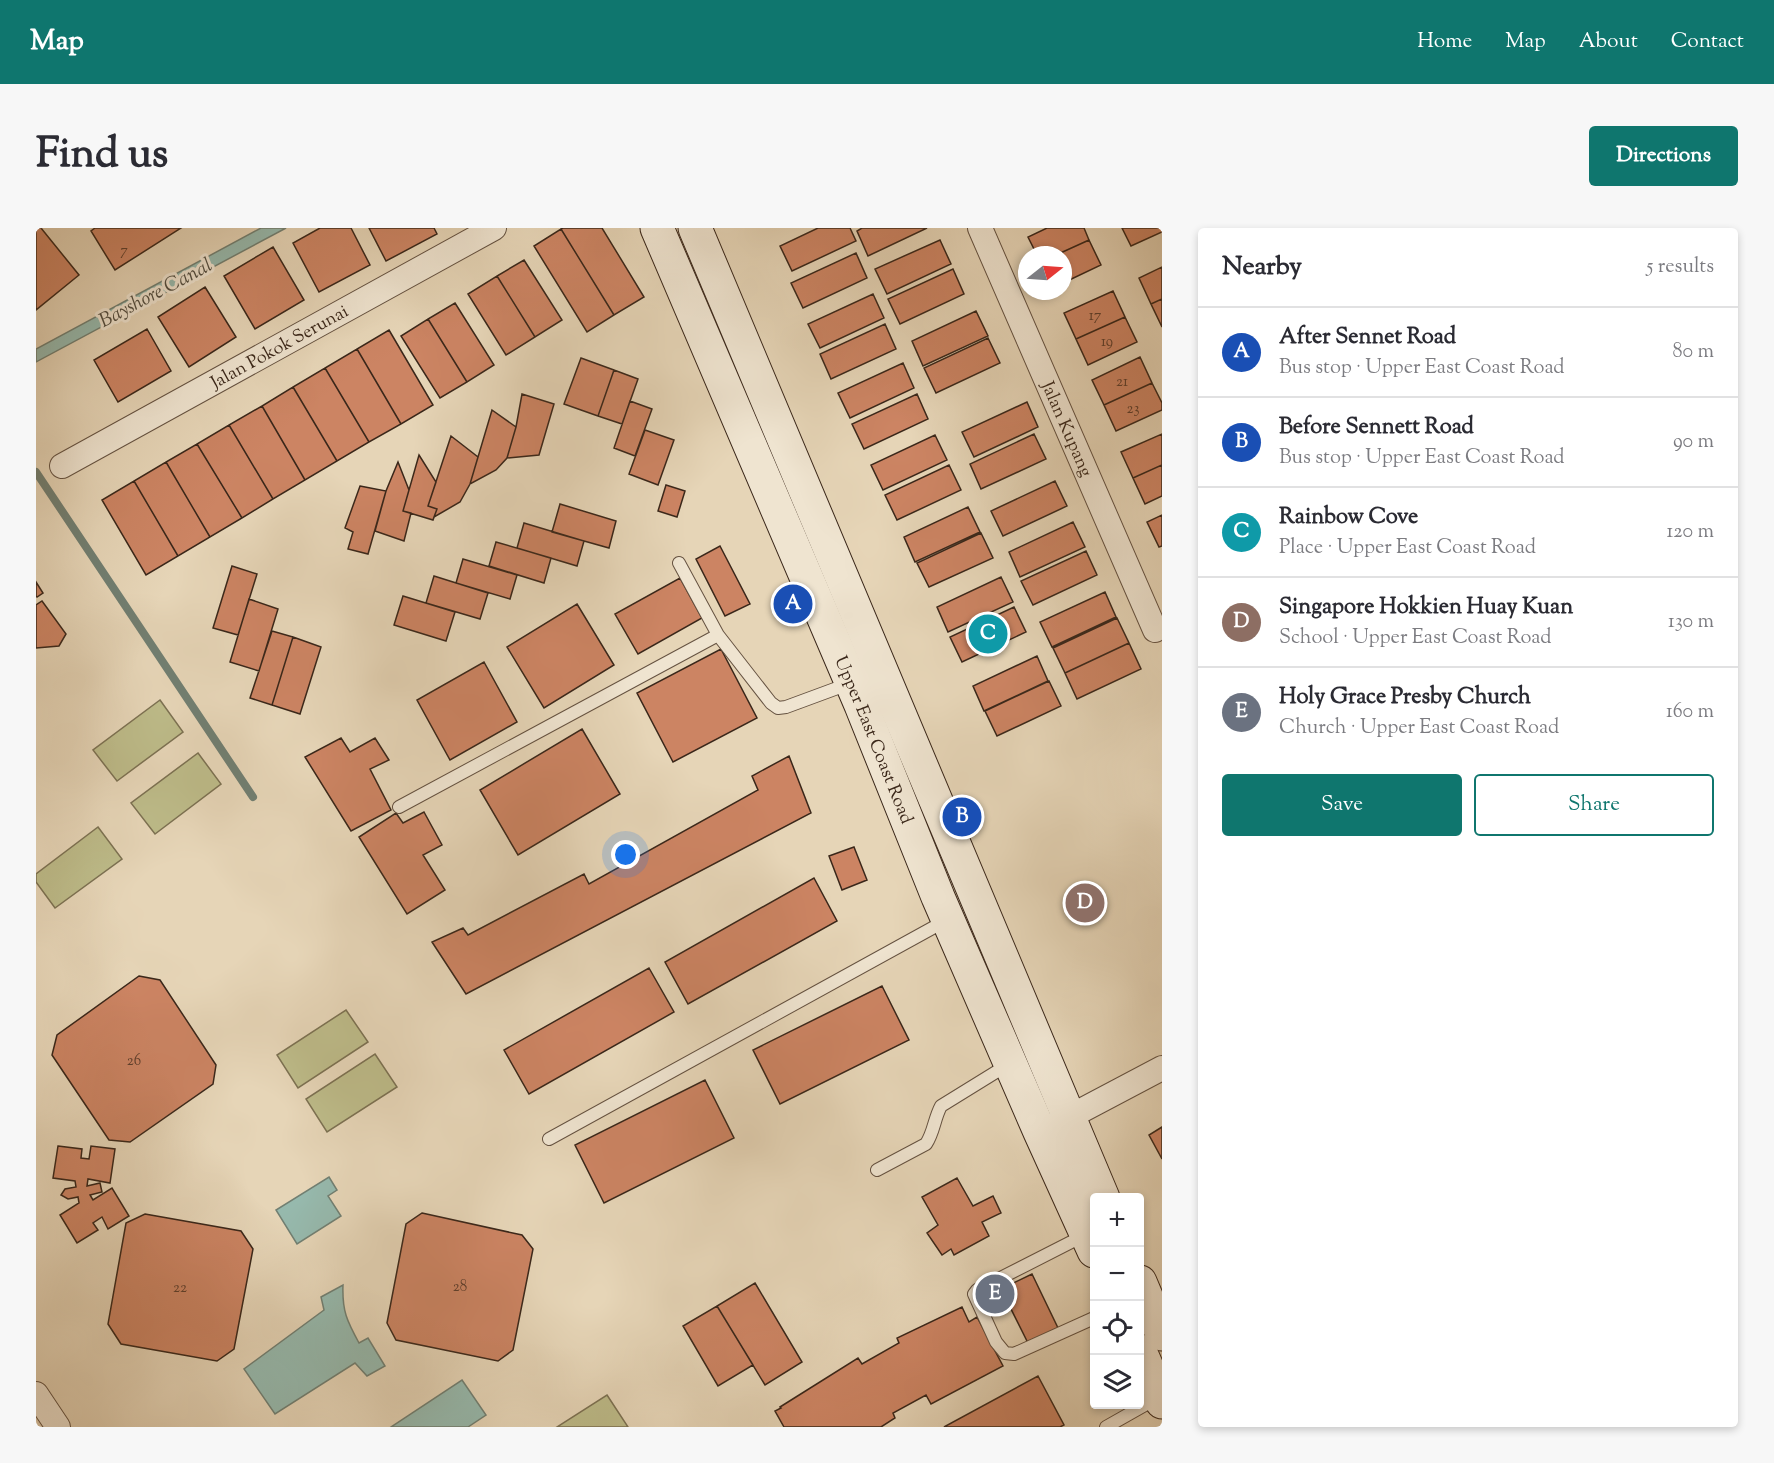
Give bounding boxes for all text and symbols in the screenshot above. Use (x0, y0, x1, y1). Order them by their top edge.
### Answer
text: Map (30, 22, 84, 62)
text: Home (1417, 27, 1472, 57)
text: Map (1505, 27, 1546, 57)
text: About (1579, 27, 1638, 57)
text: Contact (1671, 27, 1744, 57)
text: Find us (36, 126, 168, 186)
button: Directions (1589, 126, 1738, 186)
house number: 7 (120, 241, 128, 262)
north arrow (1018, 246, 1072, 300)
text: Nearby (1222, 249, 1302, 286)
water label: Bayshore Canal (94, 252, 218, 336)
text: 5 results (1647, 253, 1714, 282)
street label: Jalan Pokok Serunai (206, 300, 354, 397)
house number: 17 (1089, 306, 1102, 327)
text: After Sennet Road (1279, 322, 1456, 354)
house number: 19 (1101, 332, 1113, 353)
text: A (1233, 338, 1250, 367)
text: 80 m (1673, 338, 1714, 367)
text: Bus stop · Upper East Coast Road (1279, 354, 1565, 383)
house number: 21 (1116, 372, 1128, 393)
street label: Jalan Kupang (1033, 377, 1098, 482)
house number: 23 (1126, 399, 1140, 420)
text: Before Sennett Road (1279, 412, 1474, 444)
text: B (1235, 428, 1248, 457)
text: 90 m (1673, 428, 1714, 457)
text: Bus stop · Upper East Coast Road (1279, 444, 1565, 473)
text: Rainbow Cove (1279, 502, 1418, 534)
text: C (1233, 518, 1250, 547)
text: 120 m (1666, 518, 1714, 547)
text: Place · Upper East Coast Road (1279, 534, 1536, 563)
pin: A (774, 582, 813, 626)
text: Singapore Hokkien Huay Kuan (1279, 592, 1573, 624)
text: D (1234, 608, 1249, 637)
text: 130 m (1668, 608, 1714, 637)
pin: C (968, 612, 1008, 656)
text: School · Upper East Coast Road (1279, 624, 1552, 653)
street label: Upper East Coast Road (827, 652, 918, 828)
text: Holy Grace Presby Church (1279, 682, 1531, 714)
text: E (1235, 698, 1248, 727)
text: 160 m (1666, 698, 1714, 727)
text: Church · Upper East Coast Road (1279, 714, 1559, 743)
button: Save (1222, 774, 1462, 836)
button: Share (1474, 774, 1714, 836)
pin: B (942, 794, 982, 840)
your location (611, 840, 640, 869)
pin: D (1066, 880, 1104, 926)
house number: 26 (127, 1051, 141, 1072)
map controls (1090, 1193, 1144, 1409)
button: + (1090, 1193, 1144, 1247)
button: − (1090, 1247, 1144, 1301)
pin: E (976, 1272, 1014, 1316)
house number: 28 (453, 1277, 467, 1298)
house number: 22 (173, 1278, 187, 1299)
button: locate (1090, 1301, 1144, 1355)
button: layers (1090, 1355, 1144, 1409)

